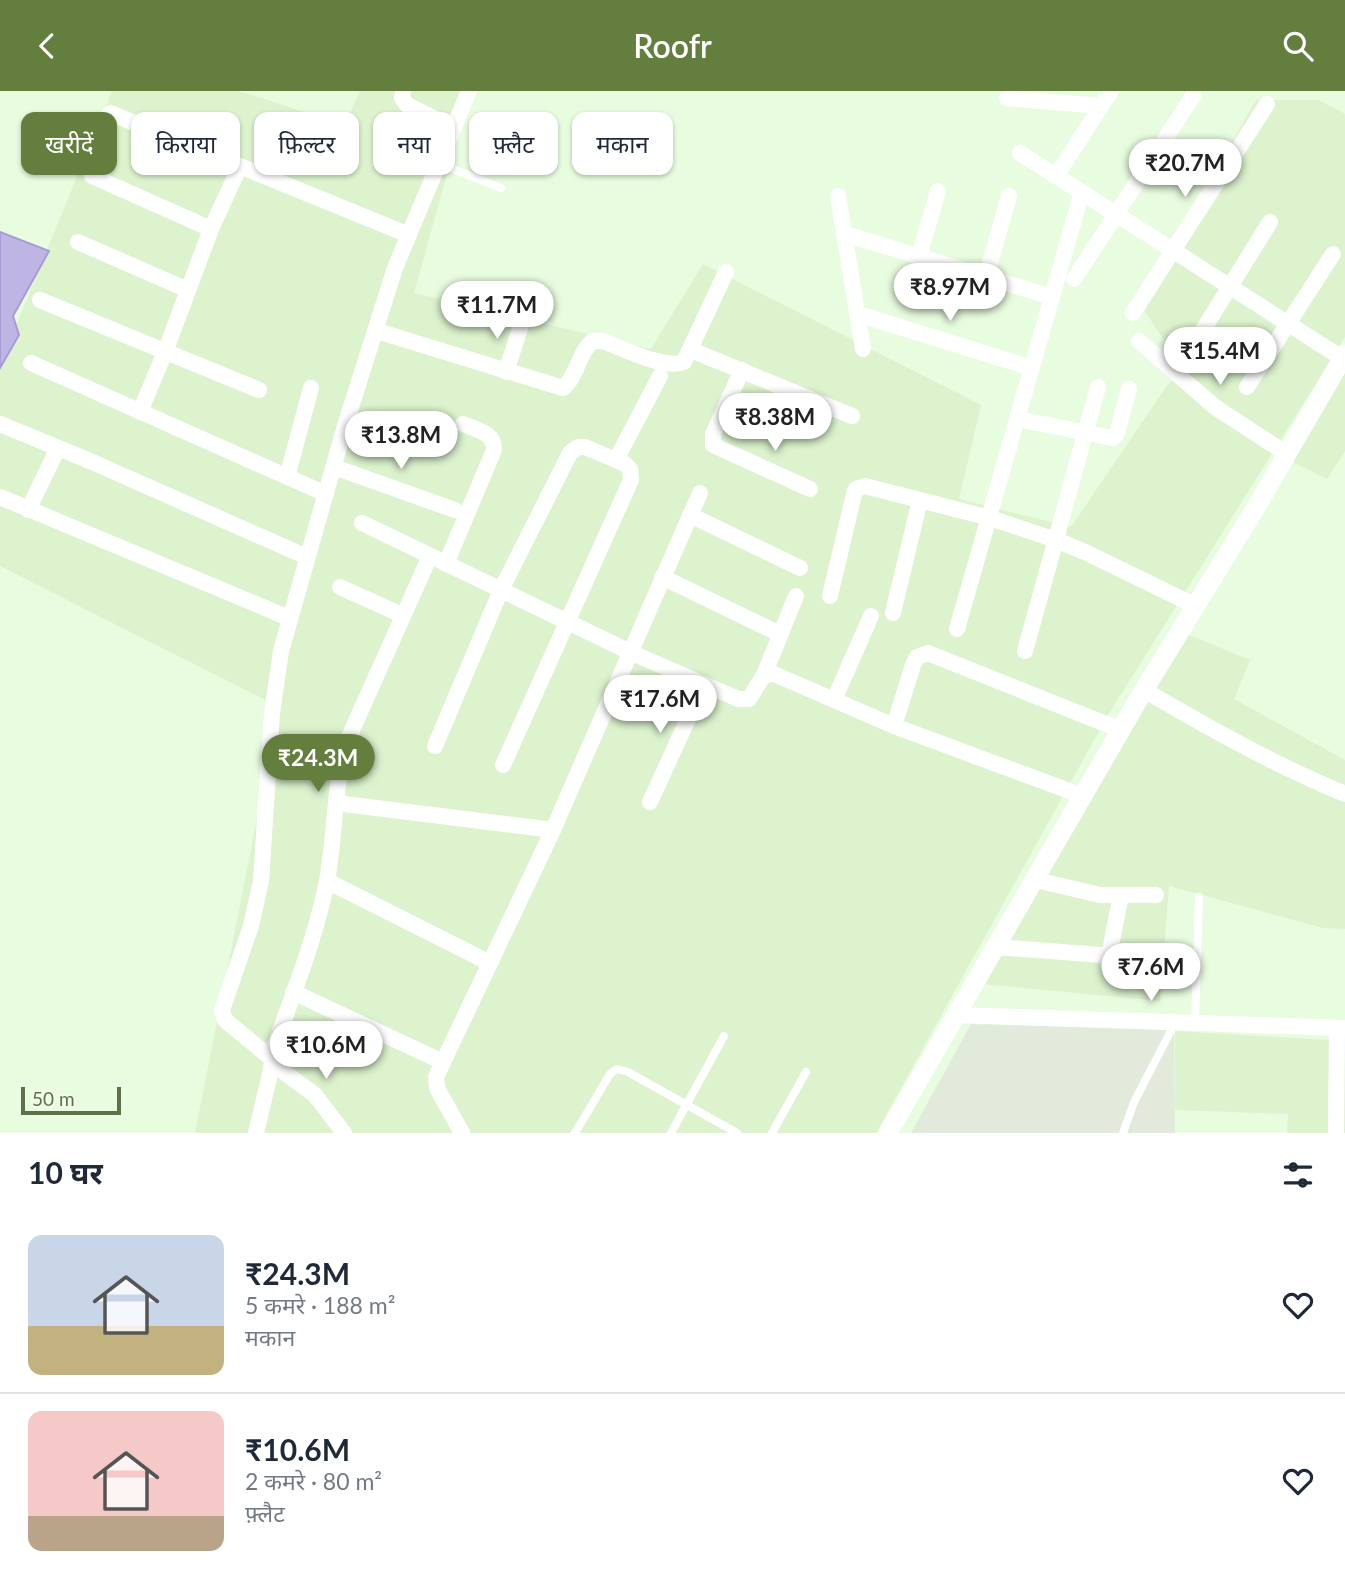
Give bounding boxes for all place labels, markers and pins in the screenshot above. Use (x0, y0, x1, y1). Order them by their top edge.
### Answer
pin: ₹20.7M (1128, 139, 1242, 199)
pin: ₹8.97M (893, 264, 1007, 323)
pin: ₹11.7M (440, 281, 554, 341)
pin: ₹15.4M (1163, 327, 1277, 387)
pin: ₹8.38M (718, 393, 832, 453)
pin: ₹13.8M (344, 411, 458, 471)
pin: ₹17.6M (603, 675, 717, 735)
pin: ₹24.3M (261, 735, 375, 794)
pin: ₹7.6M (1102, 943, 1200, 1003)
pin: ₹10.6M (269, 1021, 383, 1081)

